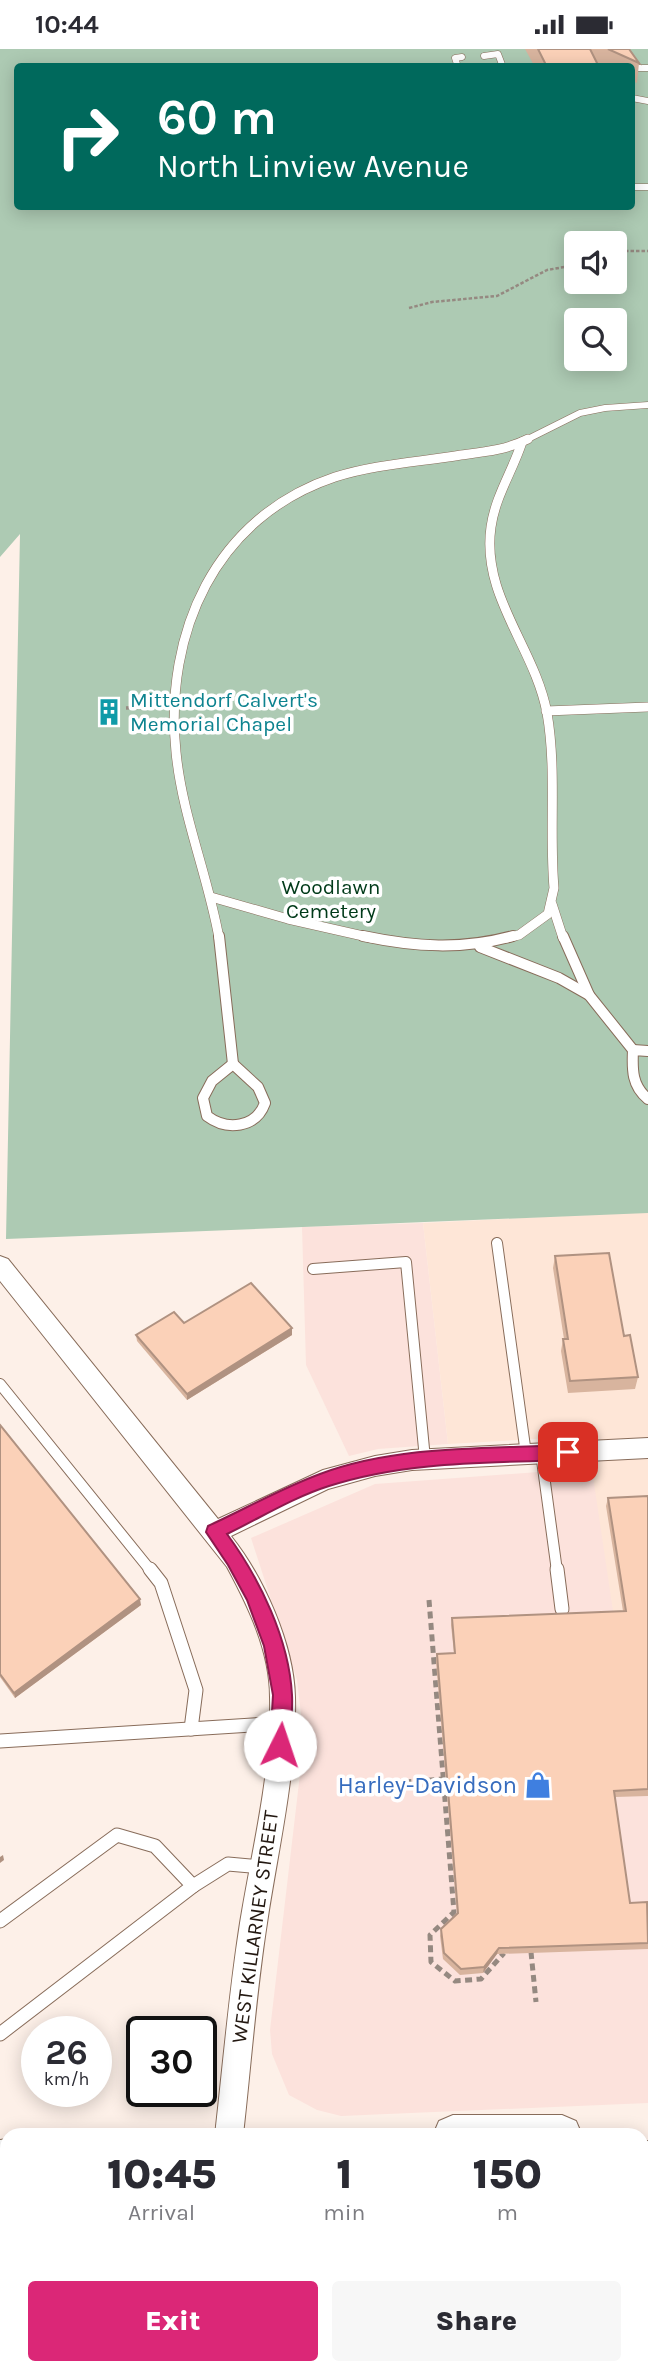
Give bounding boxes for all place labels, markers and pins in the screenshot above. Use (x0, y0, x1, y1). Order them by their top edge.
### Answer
place label: Mittendorf Calvert's Memorial Chapel (130, 688, 318, 736)
building icon: Mittendorf Calvert's Memorial Chapel (94, 697, 124, 727)
pin (538, 1422, 598, 1482)
shop icon: Harley-Davidson (523, 1770, 553, 1800)
place label: Harley-Davidson (338, 1771, 517, 1799)

